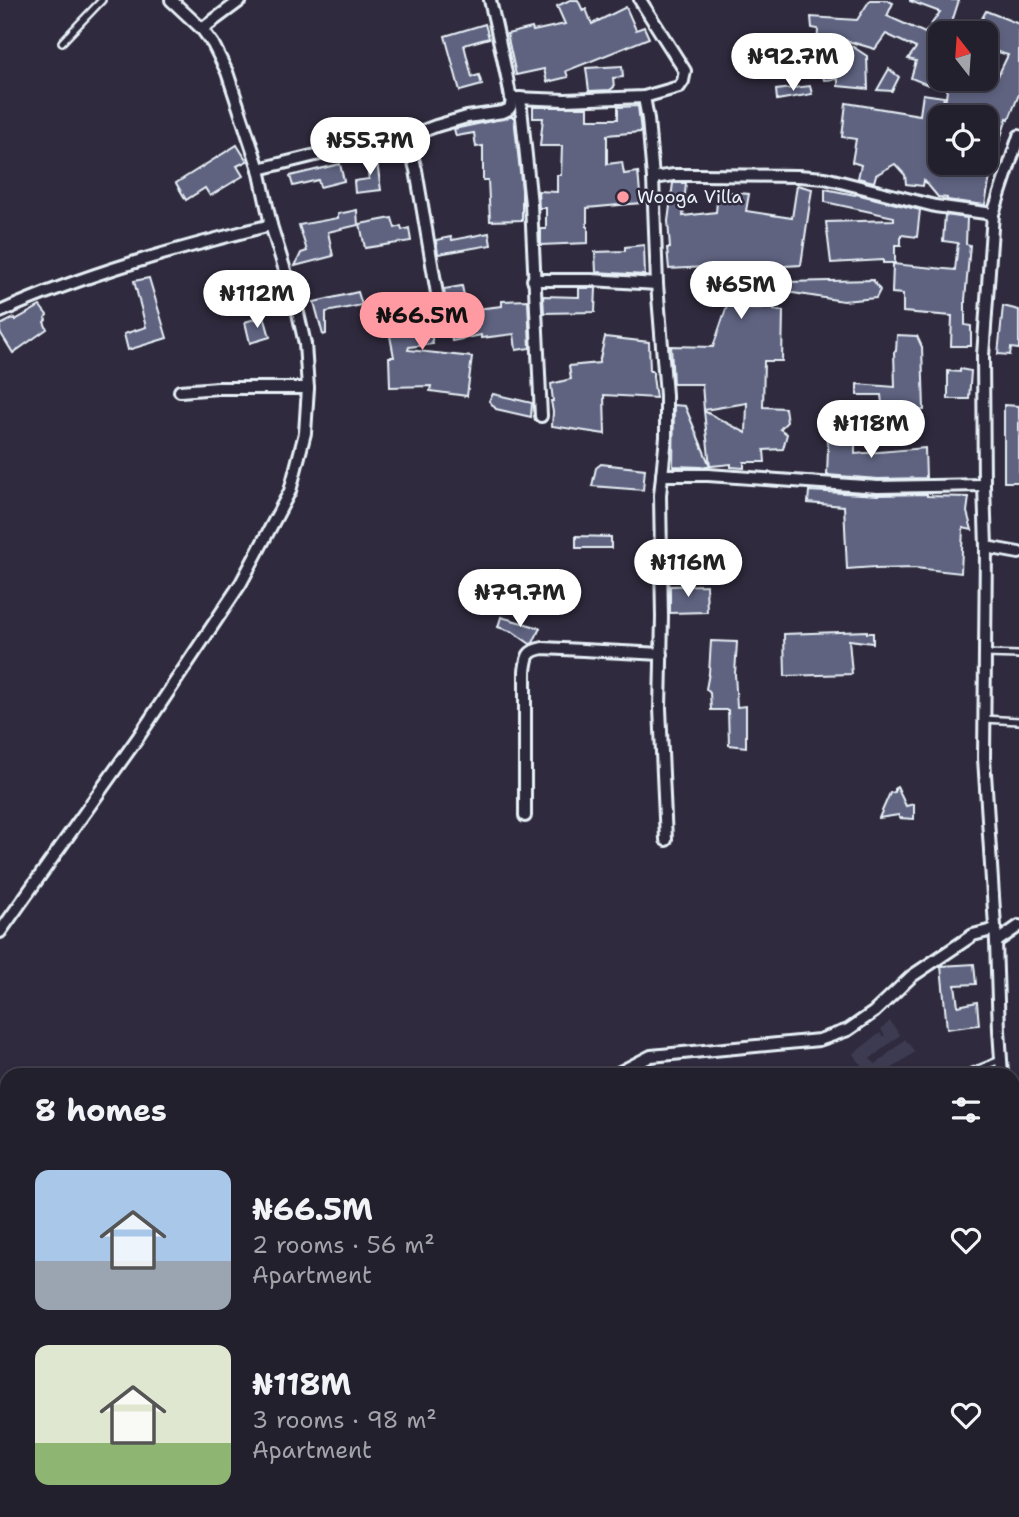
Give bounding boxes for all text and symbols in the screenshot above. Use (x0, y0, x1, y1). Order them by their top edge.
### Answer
north arrow (928, 21, 998, 91)
map controls (928, 21, 998, 175)
pin: ₦92.7M (736, 34, 850, 93)
text: ₦92.7M (747, 41, 839, 71)
button: locate (928, 105, 998, 175)
pin: ₦55.7M (313, 118, 427, 177)
text: ₦55.7M (326, 125, 414, 155)
place label: Wooga Villa (637, 185, 743, 209)
marker: Wooga Villa (615, 189, 631, 205)
pin: ₦65M (700, 262, 782, 321)
text: ₦65M (706, 269, 776, 299)
pin: ₦112M (208, 270, 306, 330)
text: ₦112M (219, 278, 295, 308)
pin: ₦66.5M (365, 292, 479, 352)
text: ₦66.5M (376, 300, 468, 330)
pin: ₦118M (822, 400, 920, 460)
text: ₦118M (833, 408, 909, 438)
pin: ₦116M (639, 540, 737, 599)
text: ₦116M (650, 547, 726, 577)
pin: ₦79.7M (463, 570, 577, 629)
text: ₦79.7M (474, 577, 566, 607)
text: 8 homes (35, 1090, 167, 1131)
icon: filters (947, 1091, 985, 1129)
text: ₦66.5M (252, 1189, 373, 1230)
icon: home (91, 1198, 175, 1282)
icon: heart (947, 1221, 985, 1259)
text: 2 rooms · 56 m² (252, 1230, 435, 1260)
text: Apartment (252, 1260, 372, 1290)
text: ₦118M (252, 1364, 351, 1405)
icon: home (91, 1373, 175, 1457)
icon: heart (947, 1396, 985, 1434)
text: 3 rooms · 98 m² (252, 1405, 437, 1435)
text: Apartment (252, 1435, 372, 1465)

